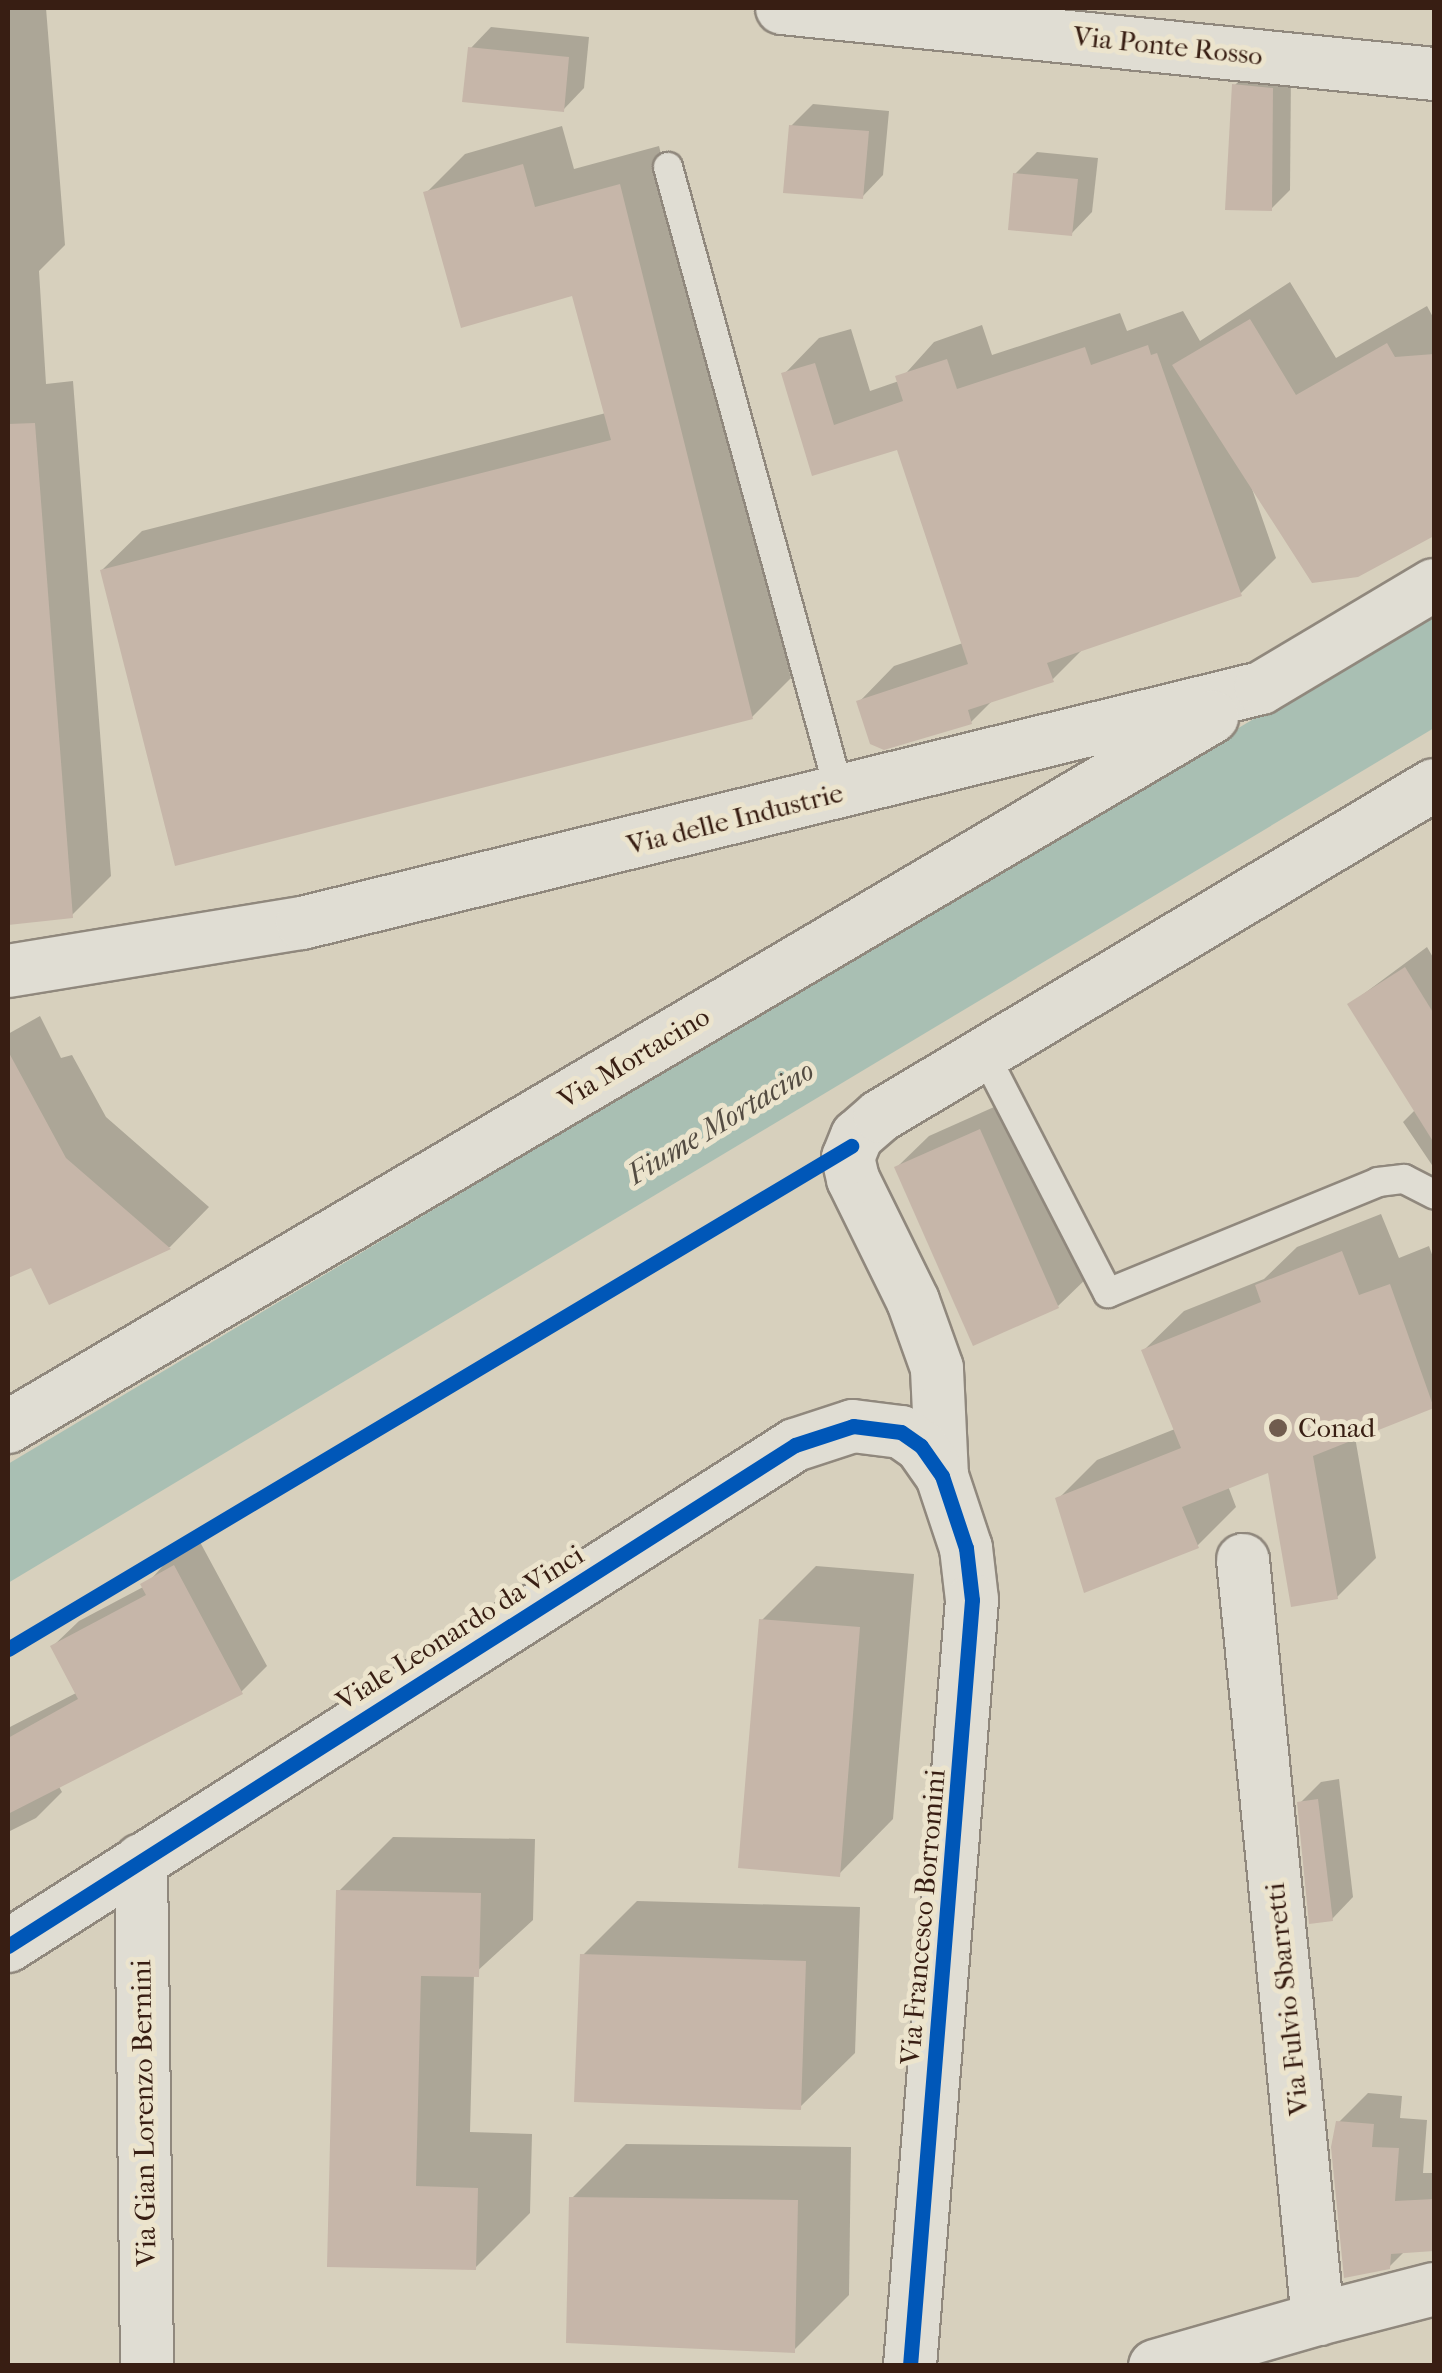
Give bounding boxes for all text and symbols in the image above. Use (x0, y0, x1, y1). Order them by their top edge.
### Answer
street label: Via Ponte Rosso (1071, 19, 1265, 73)
street label: Via delle Industrie (623, 776, 847, 862)
street label: Via Mortacino (552, 1000, 716, 1116)
water label: Fiume Mortacino (621, 1053, 821, 1193)
place label: Conad (1298, 1411, 1375, 1445)
marker: Conad (1267, 1417, 1289, 1439)
street label: Viale Leonardo da Vinci (330, 1538, 590, 1718)
street label: Via Francesco Borromini (893, 1768, 953, 2066)
street label: Via Fulvio Sbarretti (1258, 1881, 1316, 2117)
street label: Via Gian Lorenzo Bernini (125, 1959, 163, 2267)

